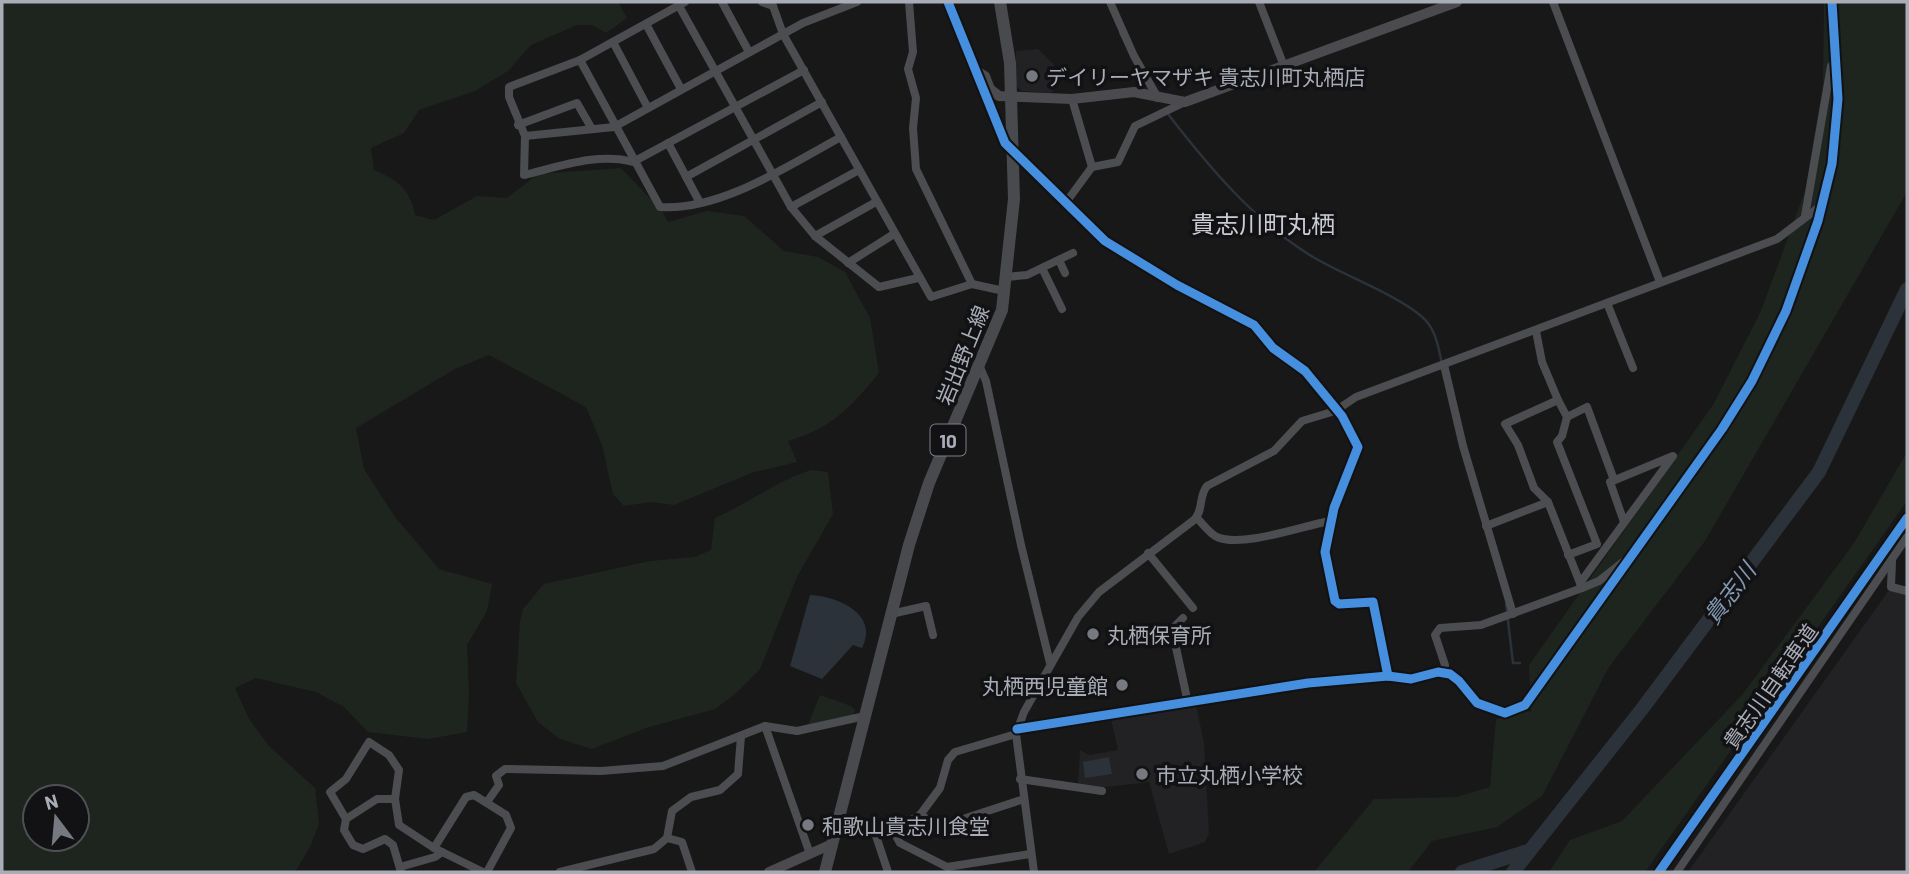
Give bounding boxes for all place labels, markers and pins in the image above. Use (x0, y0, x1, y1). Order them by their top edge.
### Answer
place label: デイリーヤマザキ 貴志川町丸栖店 (1046, 64, 1365, 89)
marker: デイリーヤマザキ 貴志川町丸栖店 (1024, 68, 1040, 84)
place label: 丸栖保育所 (1107, 622, 1212, 647)
marker: 丸栖保育所 (1085, 626, 1101, 642)
place label: 丸栖西児童館 (982, 673, 1108, 698)
marker: 丸栖西児童館 (1114, 677, 1130, 693)
place label: 市立丸栖小学校 (1156, 762, 1303, 787)
marker: 市立丸栖小学校 (1134, 766, 1150, 782)
place label: 和歌山貴志川食堂 (822, 813, 990, 838)
marker: 和歌山貴志川食堂 (800, 817, 816, 833)

